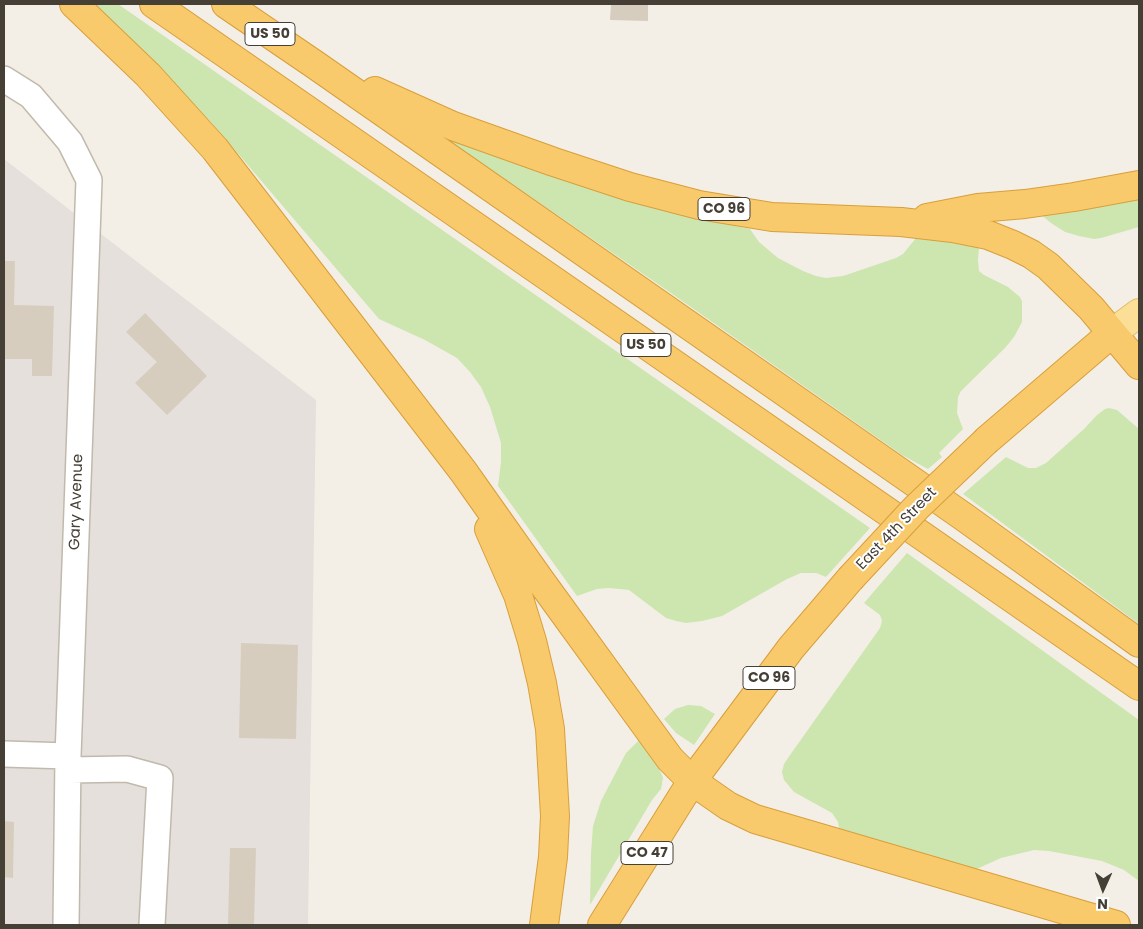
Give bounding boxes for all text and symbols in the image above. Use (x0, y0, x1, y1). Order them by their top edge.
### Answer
road number: US 50 (245, 22, 295, 46)
road number: CO 96 (698, 198, 750, 220)
road number: US 50 (621, 334, 671, 356)
street label: Gary Avenue (66, 454, 88, 550)
street label: East 4th Street (853, 484, 941, 574)
road number: CO 96 (743, 666, 795, 690)
road number: CO 47 (621, 841, 673, 864)
north arrow (1078, 864, 1128, 914)
text: N (1097, 894, 1108, 914)

